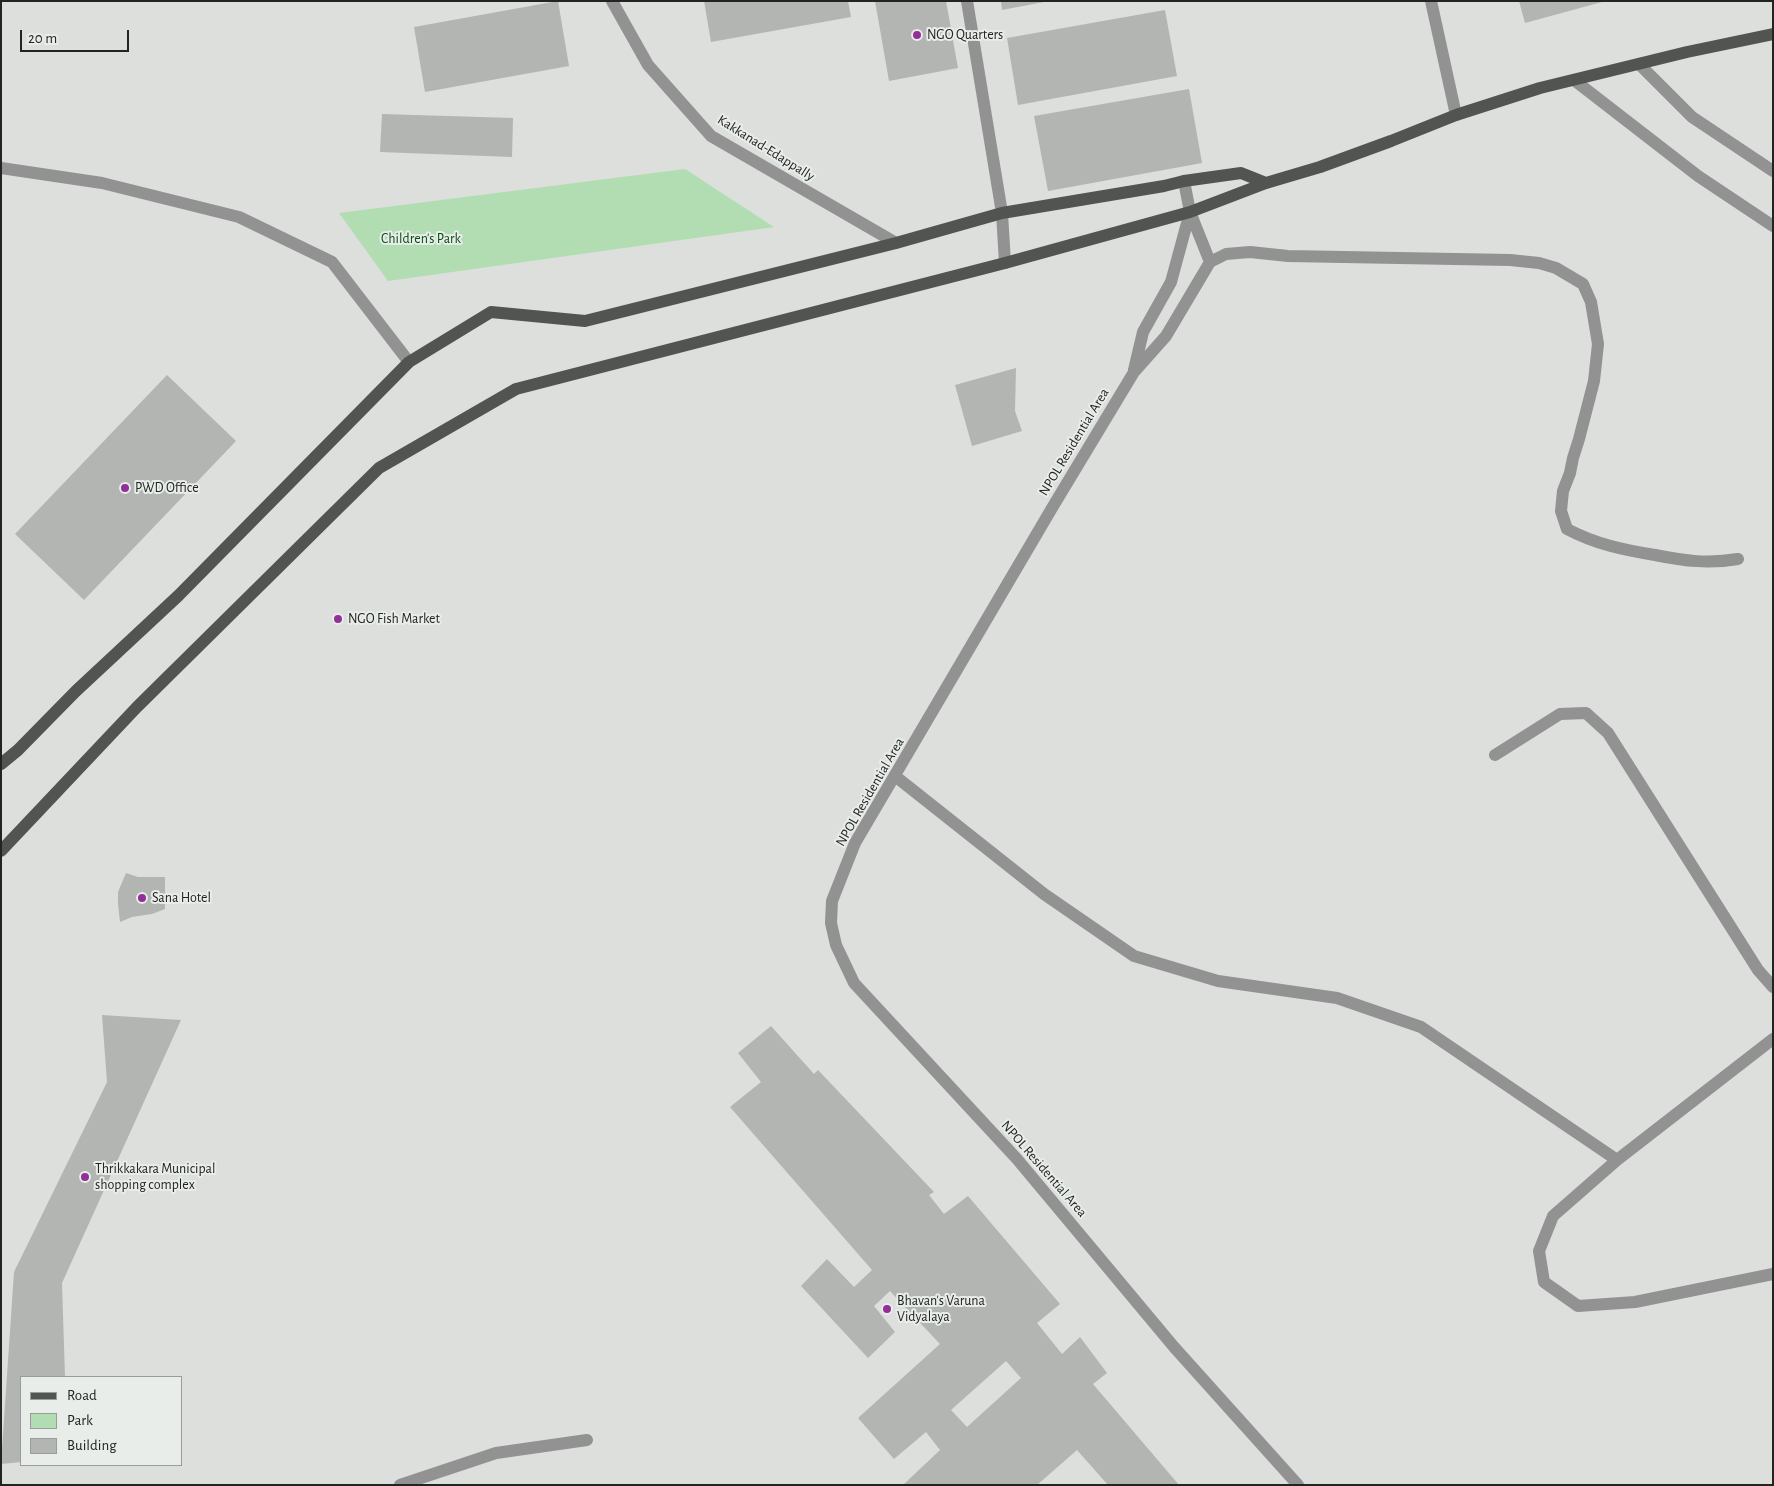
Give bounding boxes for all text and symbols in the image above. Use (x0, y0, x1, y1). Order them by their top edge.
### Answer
scale bar (22, 20, 131, 52)
place label: NGO Quarters (927, 27, 1003, 43)
marker: NGO Quarters (911, 29, 923, 41)
text: 20 m (28, 31, 57, 46)
street label: Kakkanad-Edappally (714, 111, 818, 185)
park label: Children's Park (381, 231, 461, 247)
street label: NPOL Residential Area (1035, 385, 1113, 499)
place label: PWD Office (135, 480, 199, 496)
marker: PWD Office (119, 482, 131, 494)
place label: NGO Fish Market (348, 611, 440, 627)
marker: NGO Fish Market (332, 613, 344, 625)
street label: NPOL Residential Area (832, 735, 908, 849)
place label: Sana Hotel (152, 890, 211, 906)
marker: Sana Hotel (136, 892, 148, 904)
street label: NPOL Residential Area (997, 1117, 1091, 1221)
place label: Thrikkakara Municipal shopping complex (95, 1161, 216, 1194)
marker: Thrikkakara Municipal shopping complex (79, 1171, 91, 1183)
place label: Bhavan's Varuna Vidyalaya (897, 1293, 985, 1325)
marker: Bhavan's Varuna Vidyalaya (881, 1303, 893, 1315)
legend (20, 1376, 182, 1466)
text: Road (67, 1388, 97, 1403)
text: Park (67, 1413, 93, 1428)
text: Building (67, 1438, 117, 1453)

